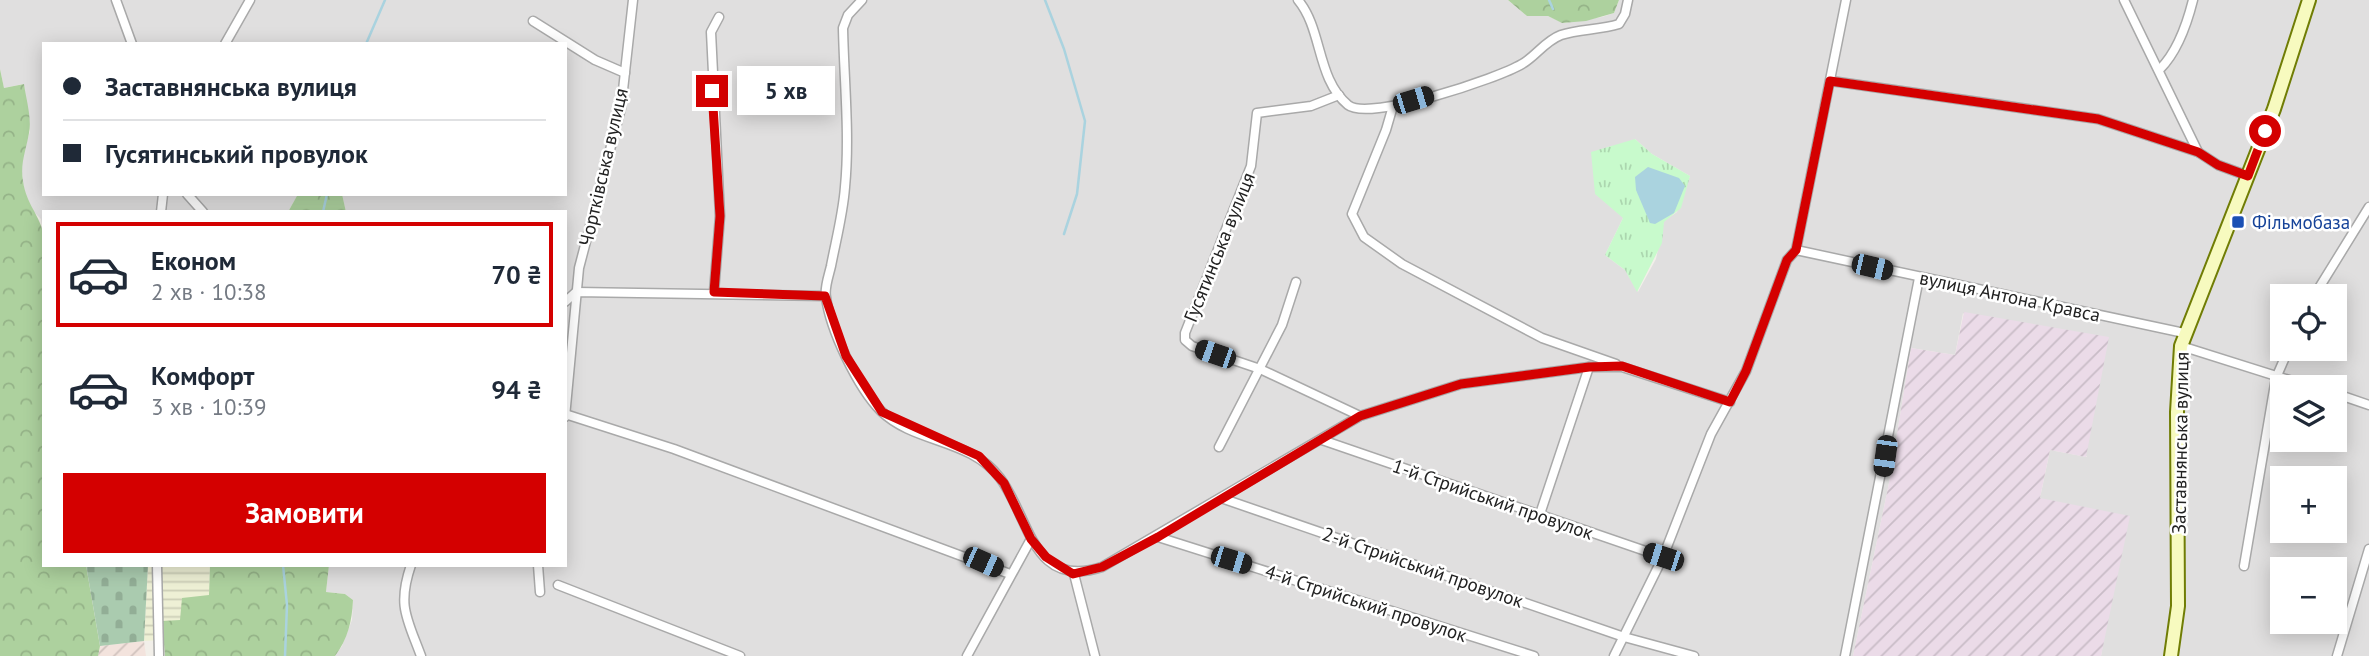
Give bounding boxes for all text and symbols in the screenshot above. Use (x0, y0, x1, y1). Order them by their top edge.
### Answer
callout: 5 хв (736, 66, 834, 116)
text: Заставнянська вулиця (105, 70, 357, 103)
route end (696, 75, 728, 107)
text: 5 хв (765, 76, 807, 105)
car (1390, 84, 1437, 116)
street label: Чортківська вулиця (573, 86, 633, 248)
route start (2249, 115, 2281, 147)
text: Гусятинський провулок (105, 137, 368, 170)
street label: Гусятинська вулиця (1178, 169, 1260, 325)
place label: Фільмобаза (2252, 210, 2350, 234)
marker: Фільмобаза (2230, 214, 2246, 230)
icon: car (67, 243, 130, 306)
text: Економ (151, 244, 236, 277)
car (1850, 252, 1895, 282)
text: 70 ₴ (491, 258, 542, 291)
street label: вулиця Антона Кравса (1917, 265, 2103, 327)
text: 2 хв · 10:38 (151, 277, 267, 306)
map controls (2270, 284, 2347, 634)
button: locate (2270, 284, 2347, 361)
car (1192, 337, 1239, 371)
street label: Заставнянська вулиця (2166, 352, 2194, 534)
icon: car (67, 358, 130, 421)
text: Комфорт (151, 359, 254, 392)
text: 94 ₴ (491, 373, 542, 406)
button: layers (2270, 375, 2347, 452)
text: 3 хв · 10:39 (151, 392, 267, 421)
car (1872, 434, 1899, 478)
street label: 1-й Стрийський провулок (1389, 453, 1597, 545)
button: + (2270, 466, 2347, 543)
button: Замовити (63, 473, 546, 553)
street label: 2-й Стрийський провулок (1319, 521, 1527, 613)
car (1640, 541, 1687, 573)
car (960, 544, 1007, 580)
car (1208, 544, 1255, 576)
button: − (2270, 557, 2347, 634)
street label: 4-й Стрийський провулок (1262, 559, 1470, 647)

